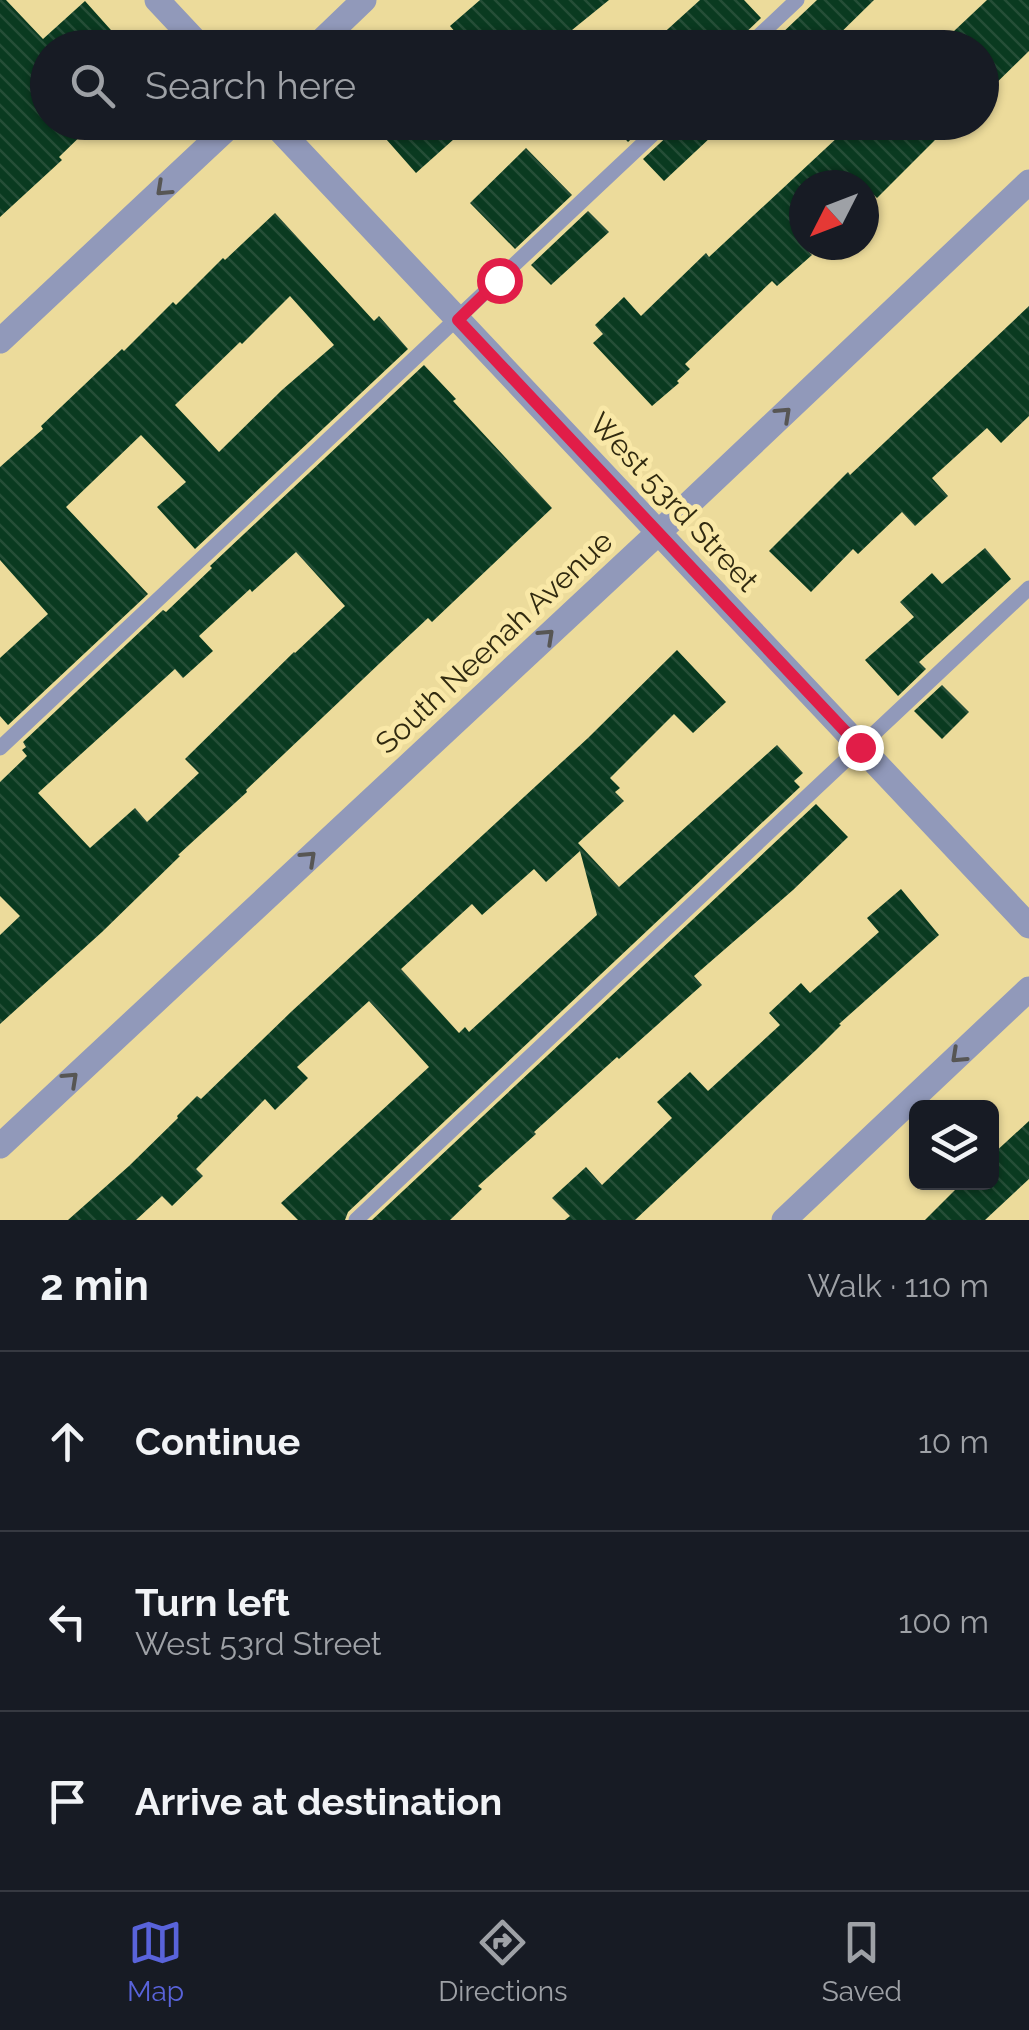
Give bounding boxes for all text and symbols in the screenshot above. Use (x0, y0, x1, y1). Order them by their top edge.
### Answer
search box (30, 30, 999, 140)
icon: search (65, 58, 120, 113)
text: Search here (145, 63, 356, 108)
north arrow (789, 170, 879, 260)
one-way arrow (156, 177, 175, 195)
route start (477, 258, 523, 304)
street label: West 53rd Street (582, 406, 766, 598)
one-way arrow (772, 408, 791, 426)
street label: South Neenah Avenue (369, 523, 619, 761)
one-way arrow (535, 630, 554, 648)
route end (838, 725, 884, 771)
one-way arrow (297, 852, 316, 870)
one-way arrow (951, 1044, 970, 1062)
one-way arrow (60, 1073, 78, 1091)
map controls (909, 1100, 999, 1190)
button: layers (909, 1100, 999, 1190)
text: 2 min (40, 1261, 149, 1310)
text: Walk · 110 m (807, 1267, 989, 1304)
icon: ahead (40, 1414, 95, 1469)
text: Continue (135, 1419, 300, 1464)
text: 10 m (918, 1423, 989, 1460)
text: Turn left (135, 1580, 290, 1625)
icon: left (40, 1594, 95, 1649)
text: 100 m (899, 1603, 989, 1640)
text: West 53rd Street (135, 1625, 382, 1662)
icon: arrive (40, 1774, 95, 1829)
text: Arrive at destination (135, 1779, 502, 1824)
tab: Map (127, 1915, 184, 2008)
tab: Directions (438, 1915, 568, 2008)
tab: Saved (822, 1915, 902, 2008)

